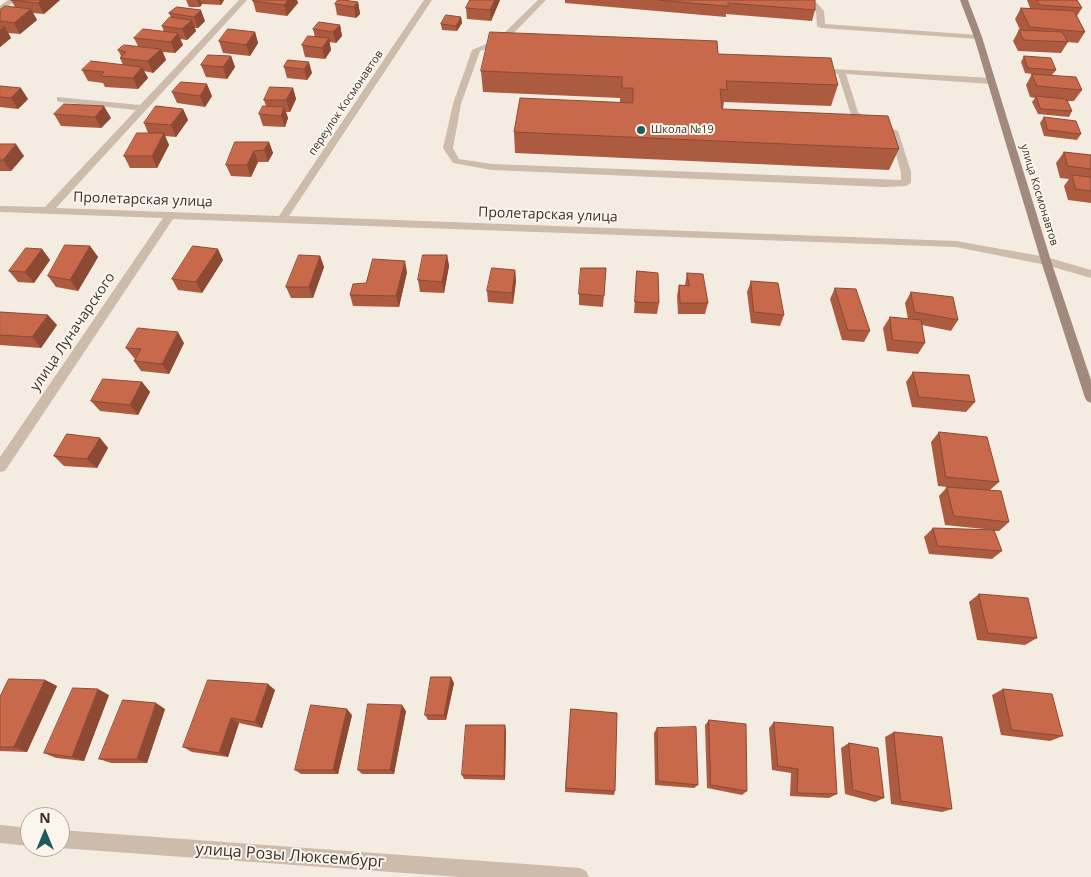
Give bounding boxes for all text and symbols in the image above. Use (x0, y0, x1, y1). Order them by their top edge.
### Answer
street label: переулок Космонавтов (306, 48, 386, 158)
place label: Школа №19 (651, 123, 714, 137)
marker: Школа №19 (635, 124, 647, 136)
street label: улица Космонавтов (1017, 143, 1061, 247)
street label: Пролетарская улица (73, 189, 213, 211)
street label: Пролетарская улица (478, 204, 618, 226)
street label: улица Луначарского (27, 270, 119, 394)
north arrow (20, 807, 70, 857)
text: N (39, 808, 51, 827)
street label: улица Розы Люксембург (195, 840, 385, 872)

